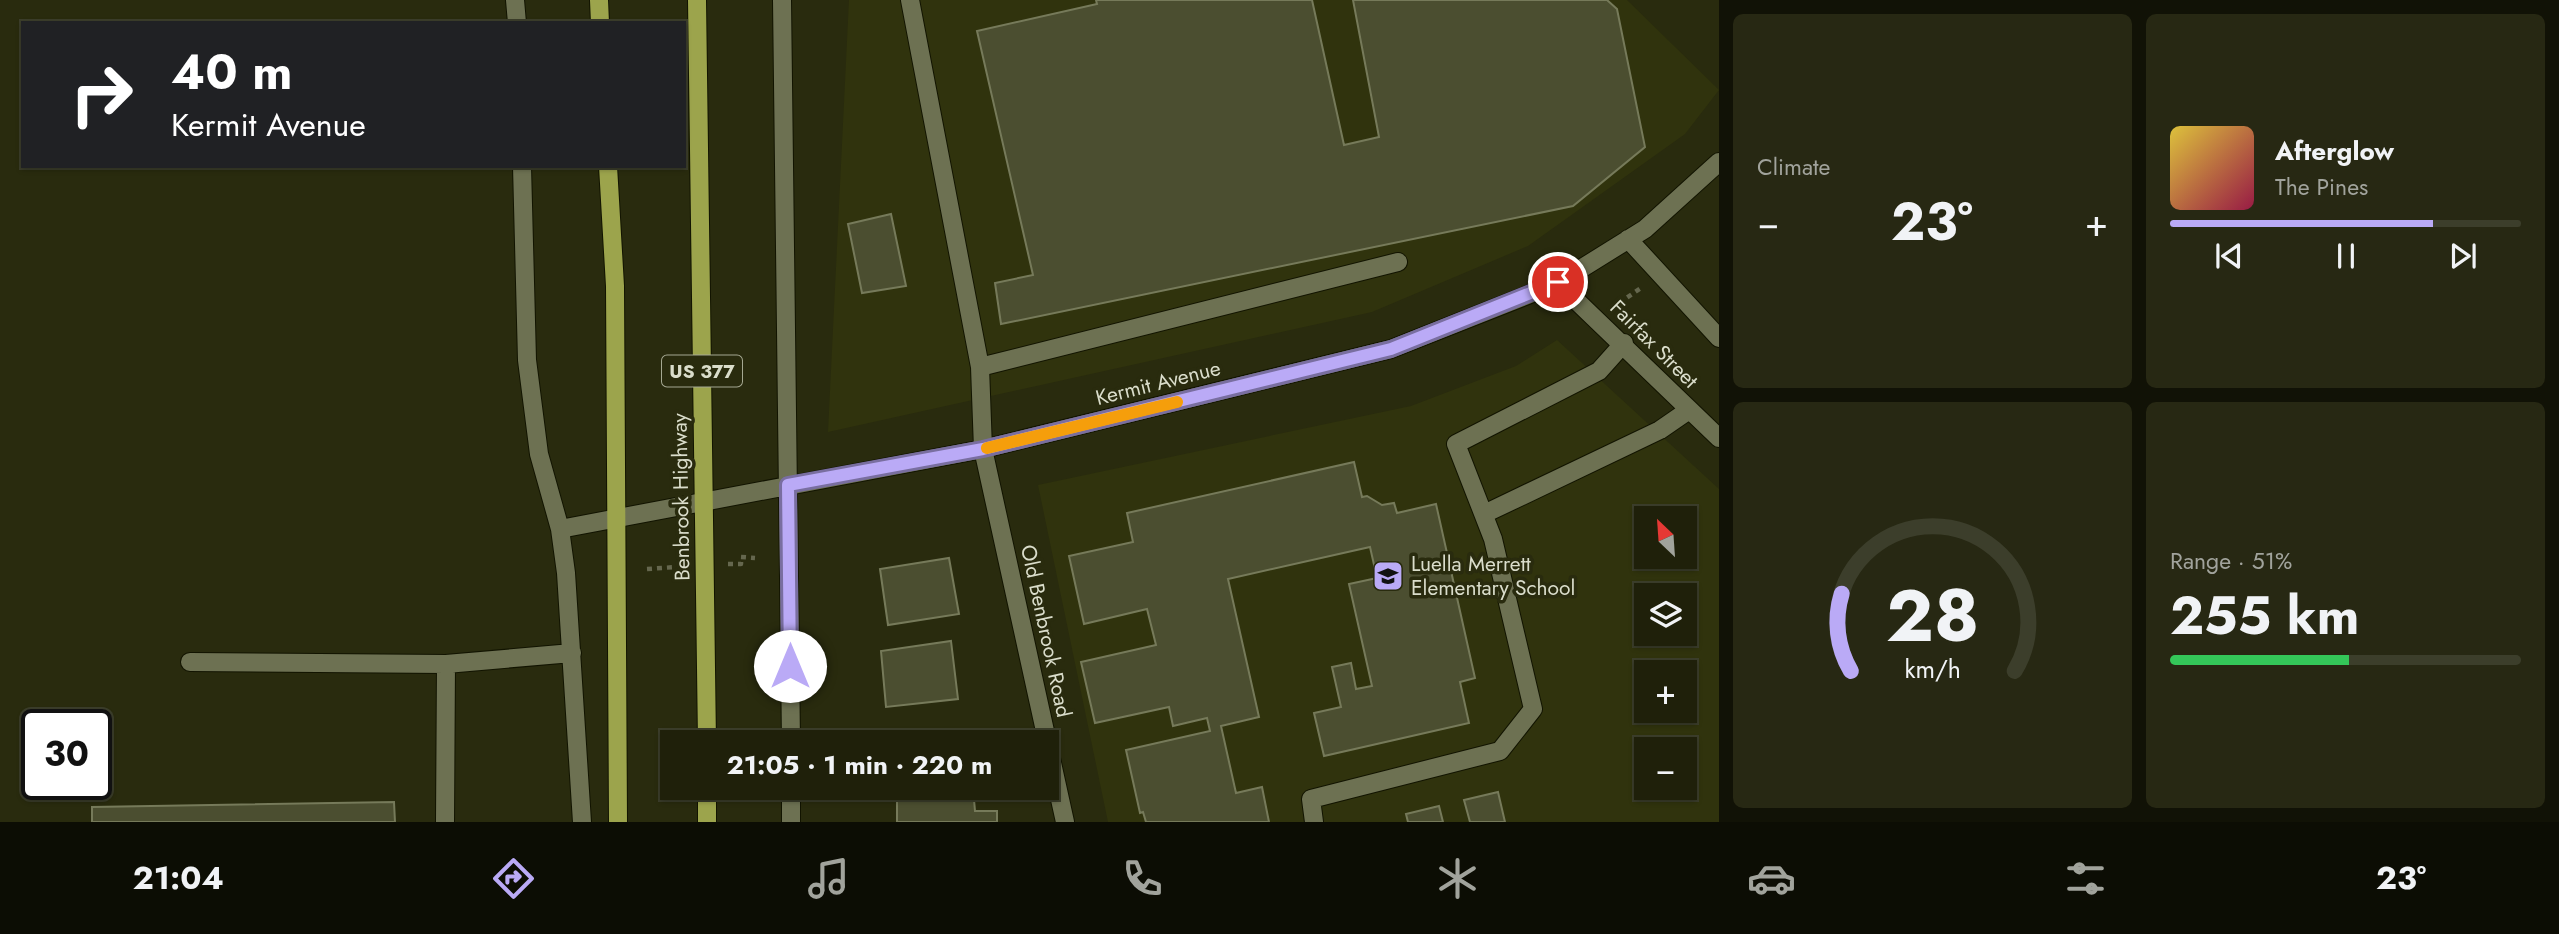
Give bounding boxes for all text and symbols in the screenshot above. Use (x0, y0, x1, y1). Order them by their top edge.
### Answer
text: 40 m (171, 37, 293, 107)
icon: right (56, 49, 147, 140)
text: Kermit Avenue (171, 102, 366, 148)
text: Afterglow (2275, 132, 2394, 170)
text: Climate (1757, 150, 1830, 184)
text: The Pines (2275, 170, 2368, 204)
text: 23° (1891, 184, 1973, 260)
text: − (1757, 195, 1779, 250)
text: + (2085, 195, 2108, 250)
icon: previous (2210, 237, 2248, 275)
icon: pause (2327, 237, 2365, 275)
icon: next (2444, 237, 2482, 275)
pin (1528, 252, 1588, 312)
icon: arrive (1539, 263, 1577, 301)
street label: Fairfax Street (1603, 293, 1705, 395)
street label: Kermit Avenue (1092, 353, 1224, 413)
road number: US 377 (662, 356, 742, 386)
street label: Benbrook Highway (665, 412, 697, 581)
north arrow (1634, 506, 1698, 569)
map controls (1634, 506, 1697, 800)
street label: Old Benbrook Road (1013, 542, 1079, 720)
text: Range · 51% (2170, 544, 2292, 578)
place label: Luella Merrett Elementary School (1411, 549, 1575, 603)
school or university icon: Luella Merrett Elementary School (1371, 559, 1405, 593)
text: 28 (1886, 563, 1979, 668)
text: 255 km (2170, 578, 2359, 654)
button: layers (1634, 583, 1697, 646)
position arrow (753, 629, 827, 703)
text: km/h (1904, 651, 1961, 687)
button: + (1634, 660, 1697, 723)
speed limit sign: 30 (21, 709, 112, 800)
button: − (1634, 737, 1697, 800)
text: 21:05 · 1 min · 220 m (727, 746, 992, 784)
icon: directions (489, 854, 538, 903)
icon: music (804, 854, 853, 903)
icon: phone (1118, 854, 1167, 903)
icon: climate (1433, 854, 1482, 903)
icon: car (1747, 854, 1796, 903)
icon: filters (2061, 854, 2110, 903)
text: 21:04 (133, 855, 224, 901)
text: 23° (2376, 855, 2426, 901)

